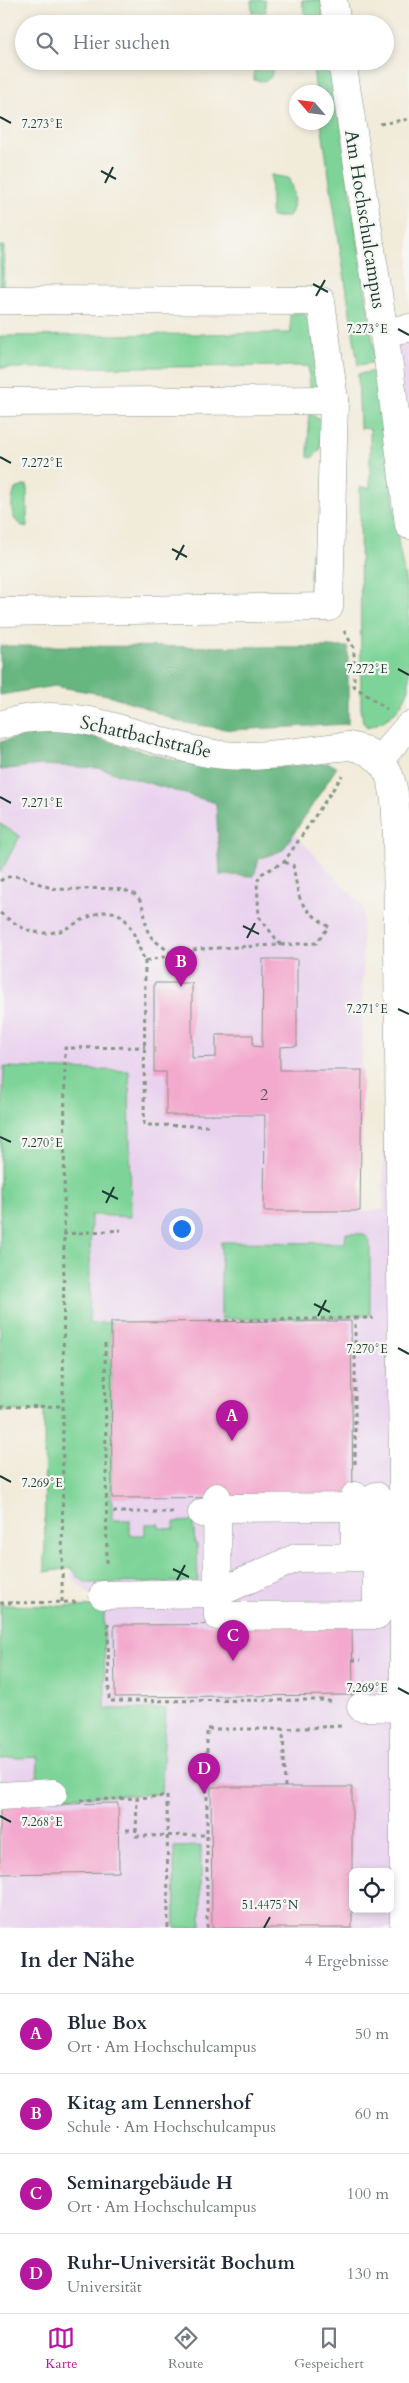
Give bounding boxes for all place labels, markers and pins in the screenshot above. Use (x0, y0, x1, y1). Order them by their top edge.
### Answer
pin: B (165, 946, 197, 987)
pin: A (216, 1400, 248, 1441)
pin: C (217, 1620, 249, 1661)
pin: D (188, 1753, 220, 1794)

